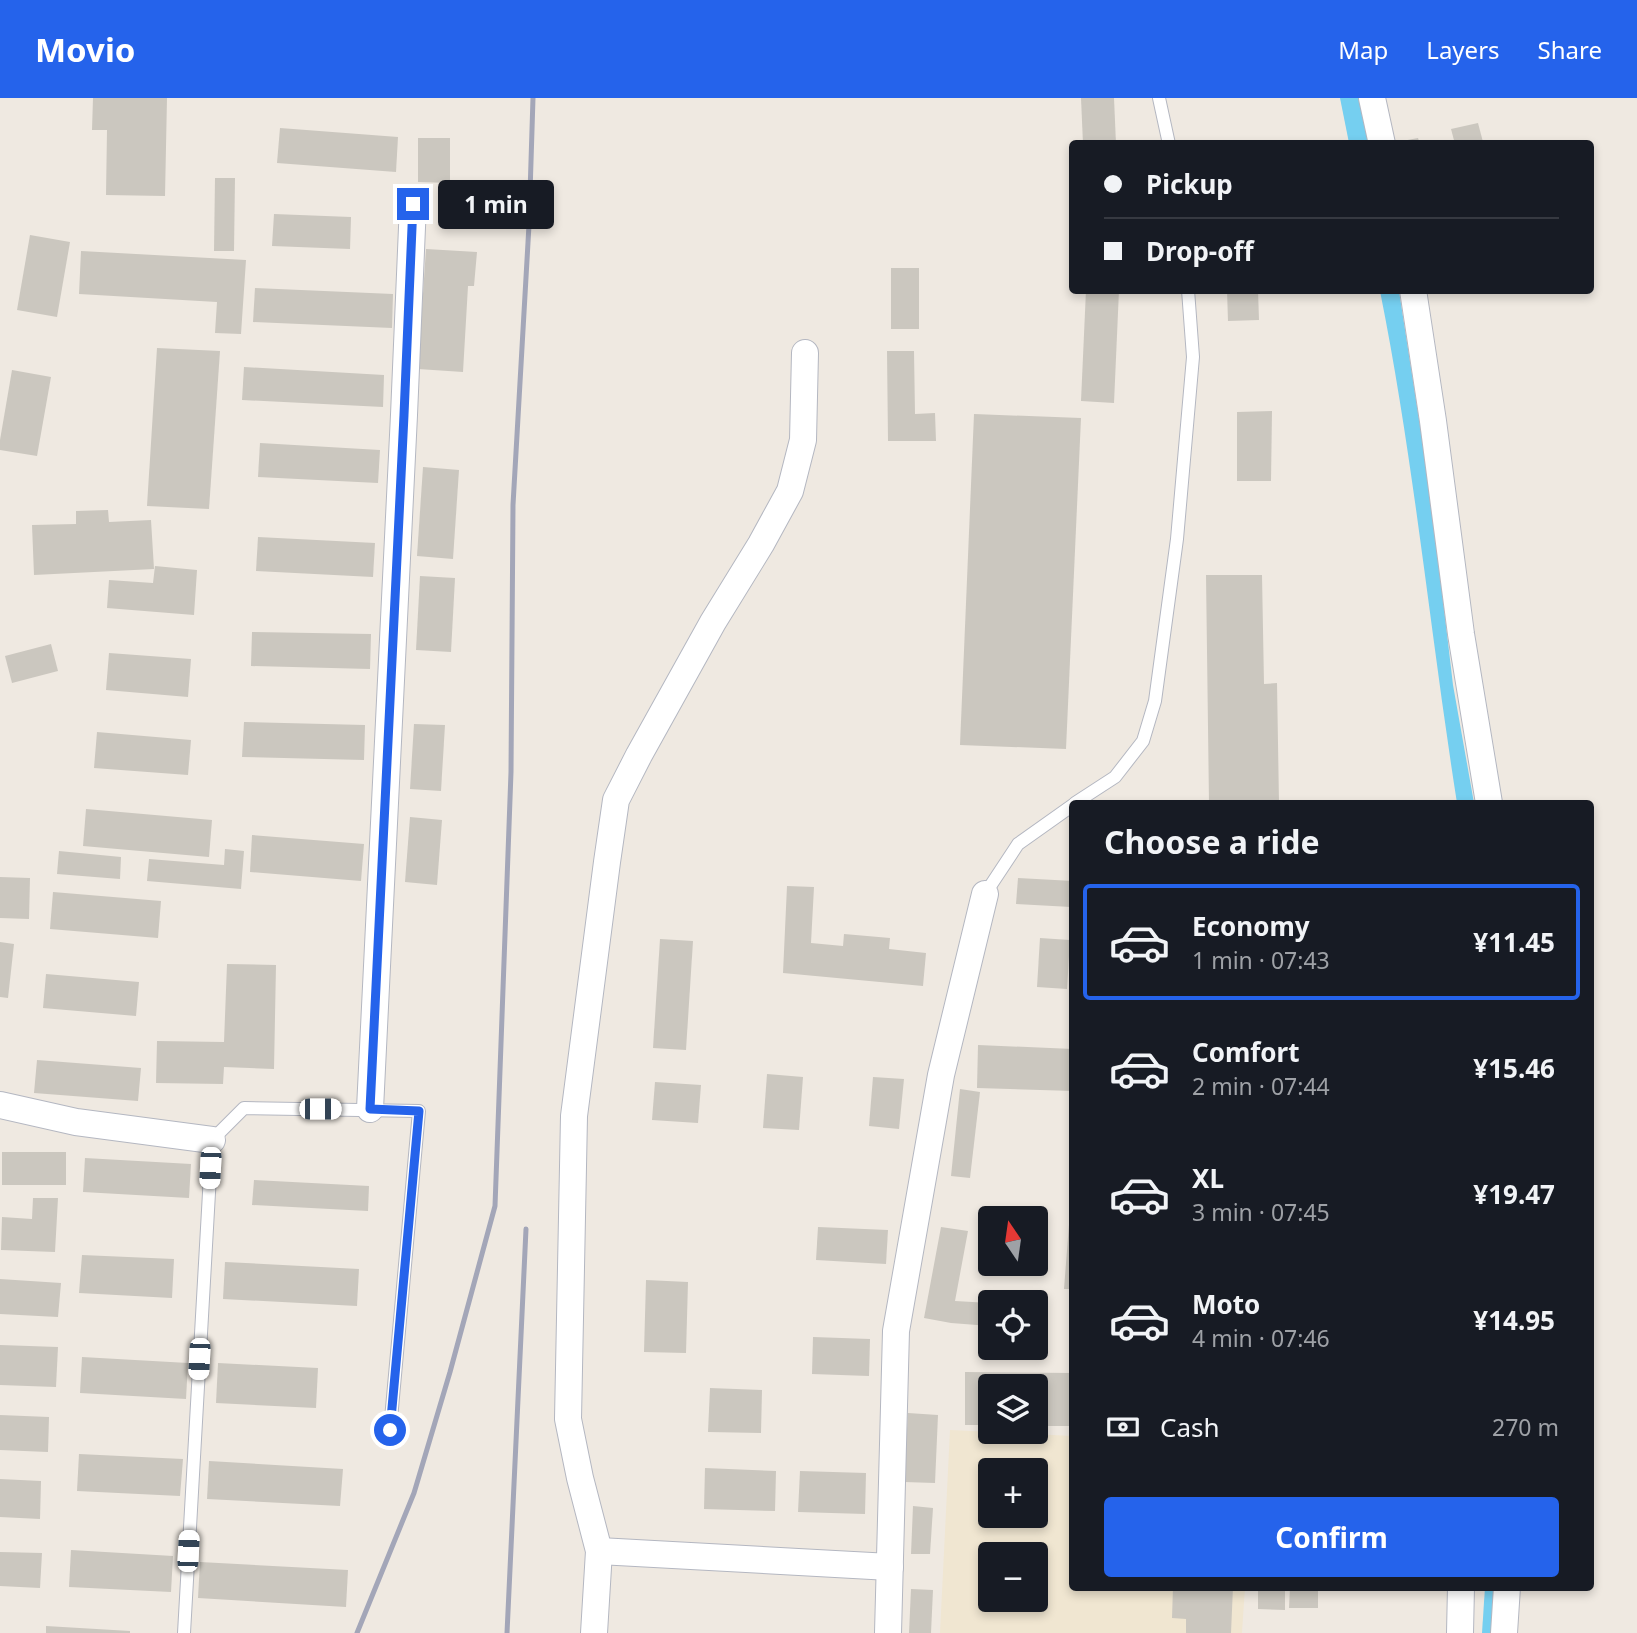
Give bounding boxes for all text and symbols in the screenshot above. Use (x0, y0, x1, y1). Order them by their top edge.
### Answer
text: Movio (35, 27, 135, 72)
text: Map (1338, 33, 1388, 66)
text: Layers (1426, 33, 1500, 66)
text: Share (1538, 33, 1602, 66)
text: Pickup (1146, 166, 1233, 202)
callout: 1 min (438, 180, 553, 228)
route end (397, 188, 429, 220)
text: 1 min (464, 188, 528, 220)
text: Drop-off (1146, 233, 1253, 269)
text: Choose a ride (1104, 820, 1320, 863)
text: Economy (1192, 908, 1310, 944)
icon: car (1108, 911, 1171, 974)
text: ¥11.45 (1473, 924, 1555, 960)
text: 1 min · 07:43 (1192, 944, 1330, 976)
text: Comfort (1192, 1034, 1300, 1070)
icon: car (1108, 1037, 1171, 1100)
text: ¥15.46 (1473, 1050, 1555, 1086)
text: 2 min · 07:44 (1192, 1070, 1330, 1102)
car (300, 1099, 342, 1120)
car (199, 1146, 222, 1190)
text: XL (1192, 1160, 1224, 1196)
icon: car (1108, 1163, 1171, 1226)
text: ¥19.47 (1473, 1176, 1555, 1212)
text: 3 min · 07:45 (1192, 1196, 1330, 1228)
north arrow (978, 1206, 1048, 1276)
map controls (978, 1206, 1048, 1612)
text: Moto (1192, 1286, 1260, 1322)
icon: car (1108, 1289, 1171, 1352)
button: locate (978, 1290, 1048, 1360)
text: ¥14.95 (1473, 1302, 1555, 1338)
text: 4 min · 07:46 (1192, 1322, 1330, 1354)
car (188, 1337, 211, 1381)
button: layers (978, 1374, 1048, 1444)
icon: cash (1104, 1408, 1142, 1446)
text: Cash (1160, 1409, 1220, 1445)
text: 270 m (1492, 1411, 1559, 1443)
route start (374, 1414, 406, 1446)
button: + (978, 1458, 1048, 1528)
button: Confirm (1104, 1497, 1559, 1577)
car (177, 1529, 200, 1573)
button: − (978, 1542, 1048, 1612)

